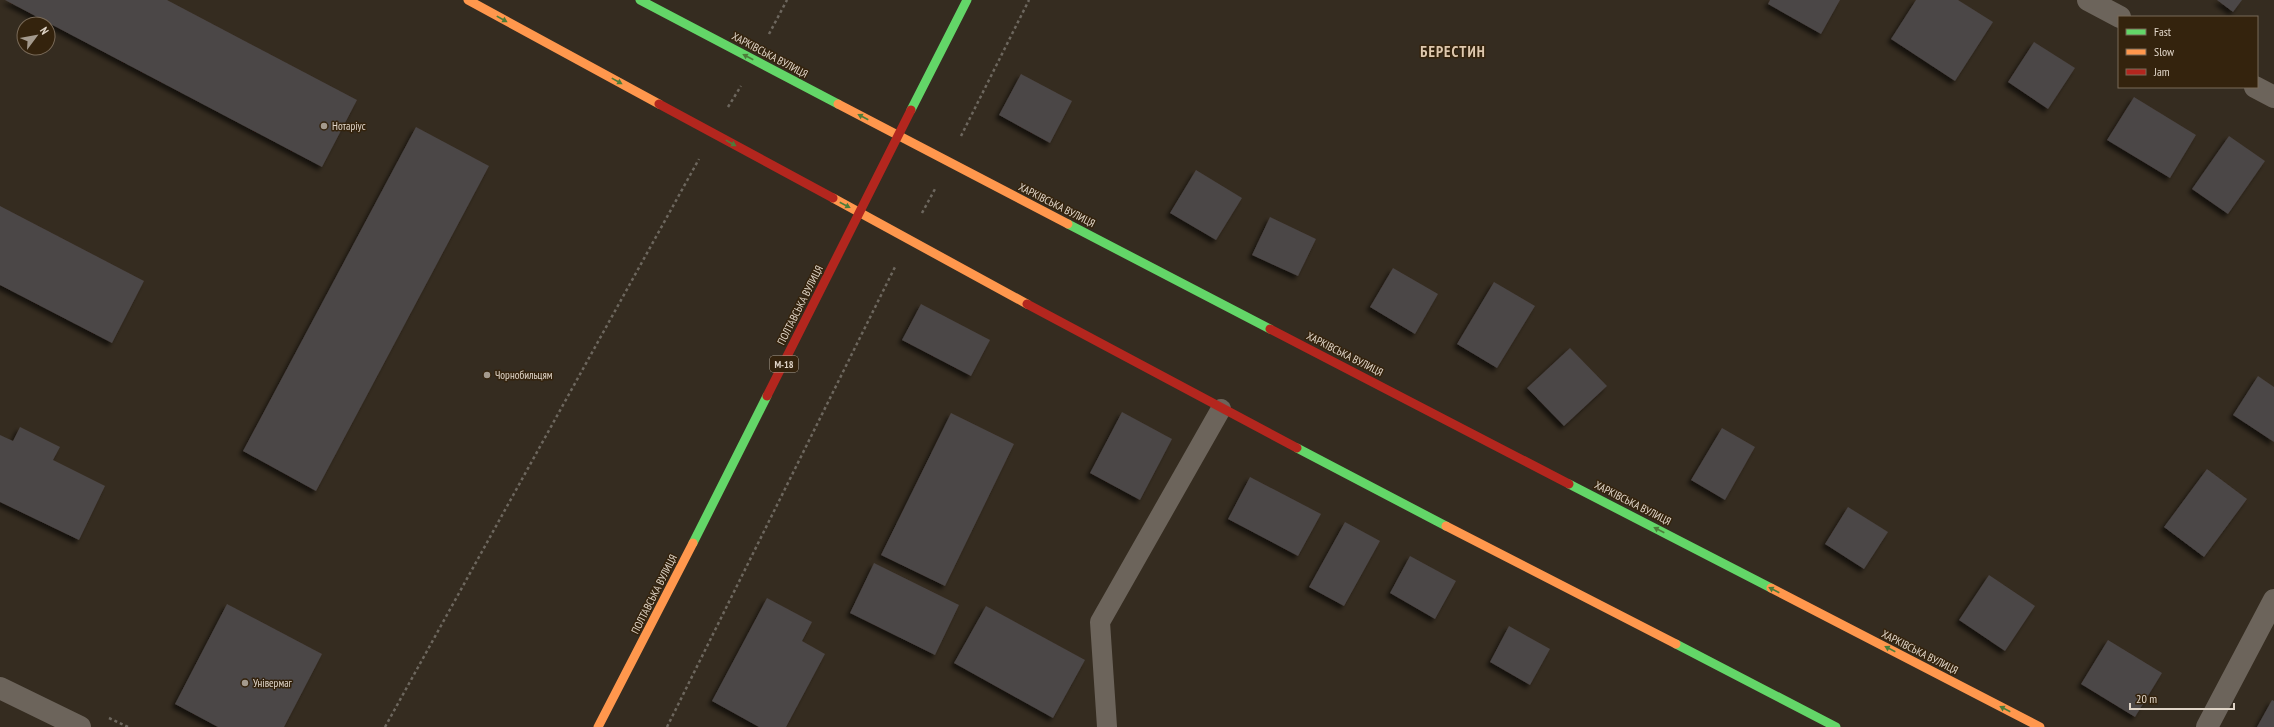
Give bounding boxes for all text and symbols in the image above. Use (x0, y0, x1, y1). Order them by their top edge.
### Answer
one-way arrow (497, 15, 508, 22)
north arrow (16, 16, 56, 56)
legend (2118, 16, 2258, 88)
text: N (37, 24, 52, 37)
text: Fast (2154, 24, 2172, 39)
street label: ХАРКІВСЬКА ВУЛИЦЯ (730, 29, 810, 81)
district label: БЕРЕСТИН (1420, 42, 1486, 61)
text: Slow (2154, 44, 2175, 59)
one-way arrow (743, 53, 754, 60)
text: Jam (2153, 64, 2170, 79)
one-way arrow (611, 77, 622, 84)
one-way arrow (857, 114, 869, 121)
place label: Нотаріус (332, 119, 366, 133)
marker: Нотаріус (319, 121, 329, 131)
one-way arrow (725, 139, 737, 146)
street label: ХАРКІВСЬКА ВУЛИЦЯ (1016, 180, 1098, 230)
one-way arrow (839, 202, 851, 208)
street label: ПОЛТАВСЬКА ВУЛИЦЯ (774, 263, 826, 347)
street label: ХАРКІВСЬКА ВУЛИЦЯ (1304, 329, 1386, 379)
road number: М-18 (770, 356, 798, 372)
place label: Чорнобильцям (495, 368, 553, 382)
marker: Чорнобильцям (482, 370, 492, 380)
street label: ХАРКІВСЬКА ВУЛИЦЯ (1592, 478, 1674, 528)
one-way arrow (1653, 527, 1665, 533)
street label: ПОЛТАВСЬКА ВУЛИЦЯ (628, 552, 680, 636)
one-way arrow (1768, 586, 1780, 593)
street label: ХАРКІВСЬКА ВУЛИЦЯ (1879, 627, 1961, 677)
one-way arrow (1884, 646, 1895, 653)
place label: Універмаг (253, 676, 293, 690)
marker: Універмаг (240, 678, 250, 688)
scale bar (2130, 685, 2234, 711)
text: 20 m (2136, 691, 2157, 706)
one-way arrow (1999, 706, 2011, 712)

